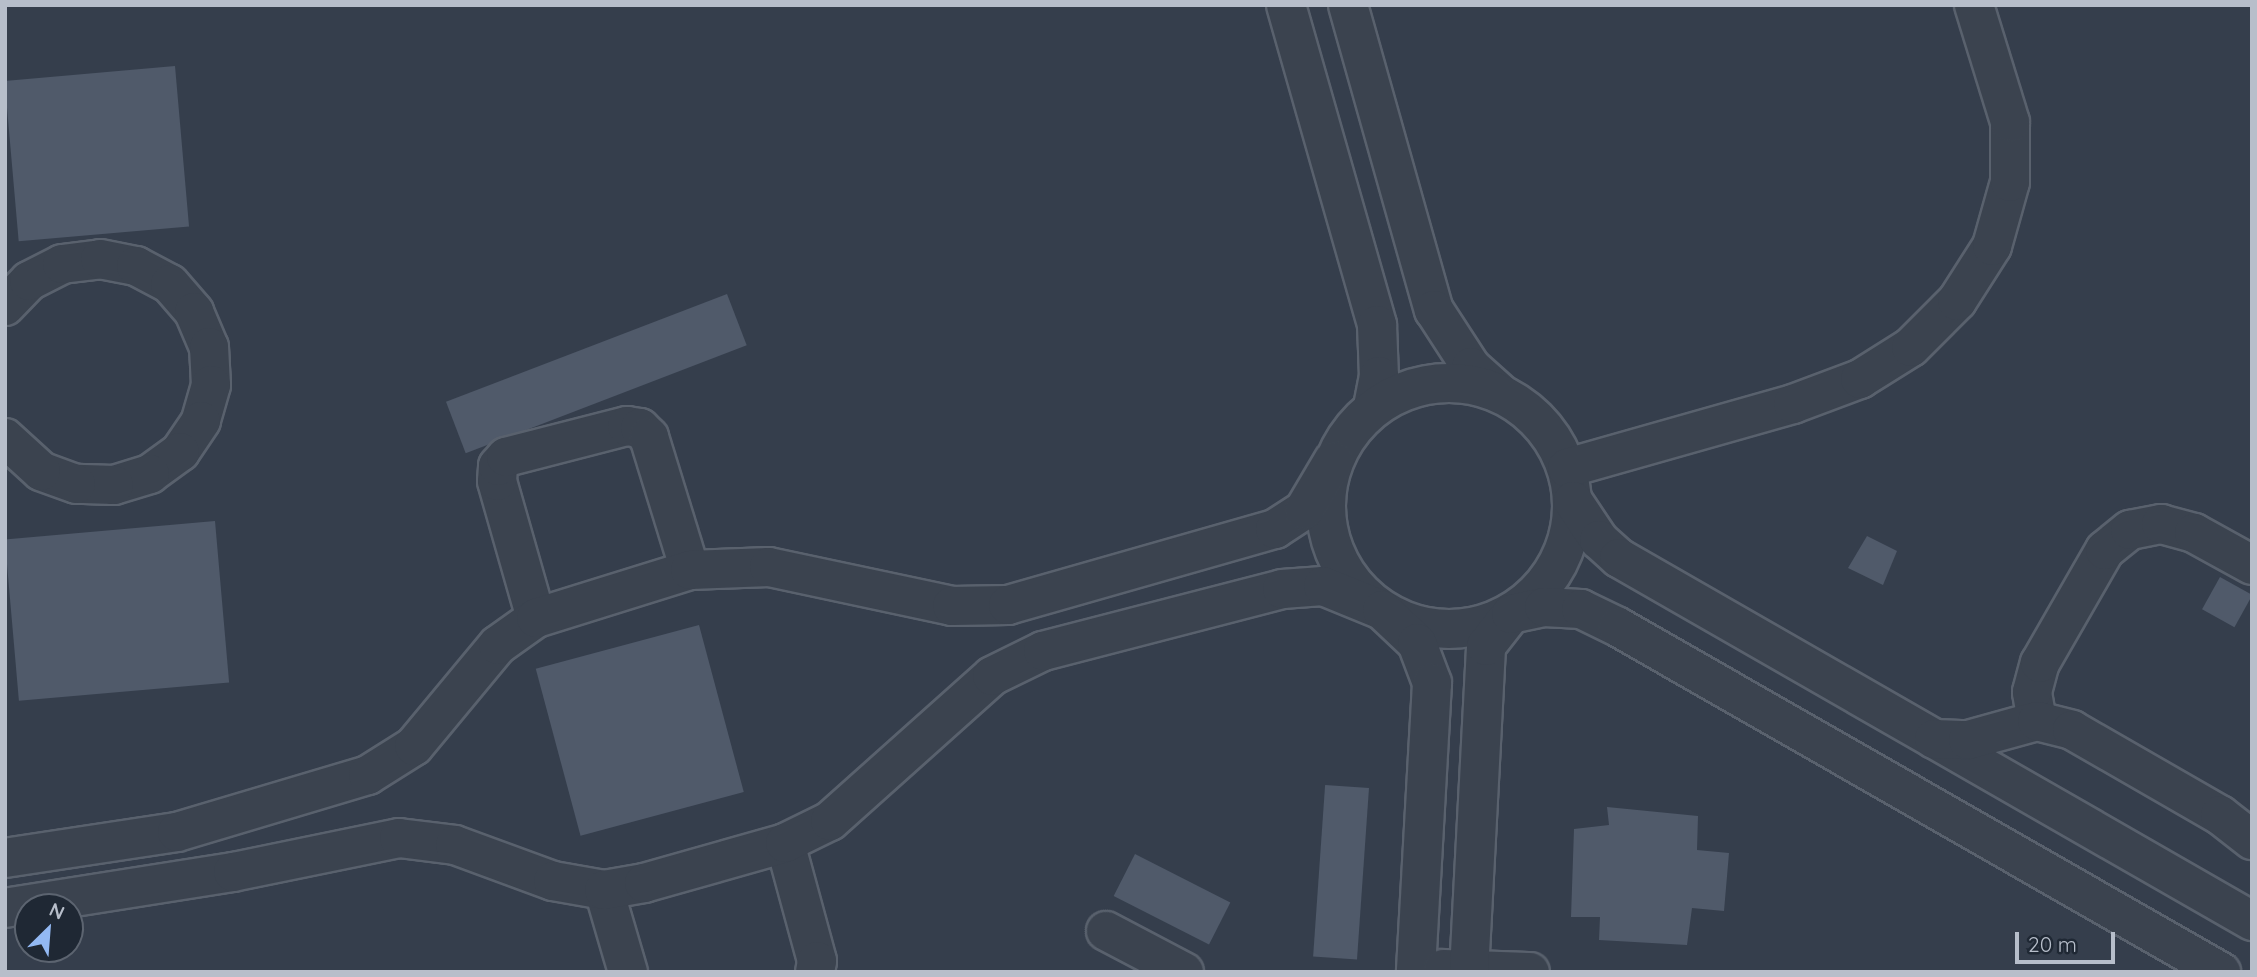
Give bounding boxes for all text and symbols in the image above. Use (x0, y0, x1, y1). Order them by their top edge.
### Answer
north arrow (14, 893, 84, 963)
text: N (46, 897, 68, 925)
scale bar (2019, 918, 2119, 962)
text: 20 m (2028, 931, 2077, 957)

